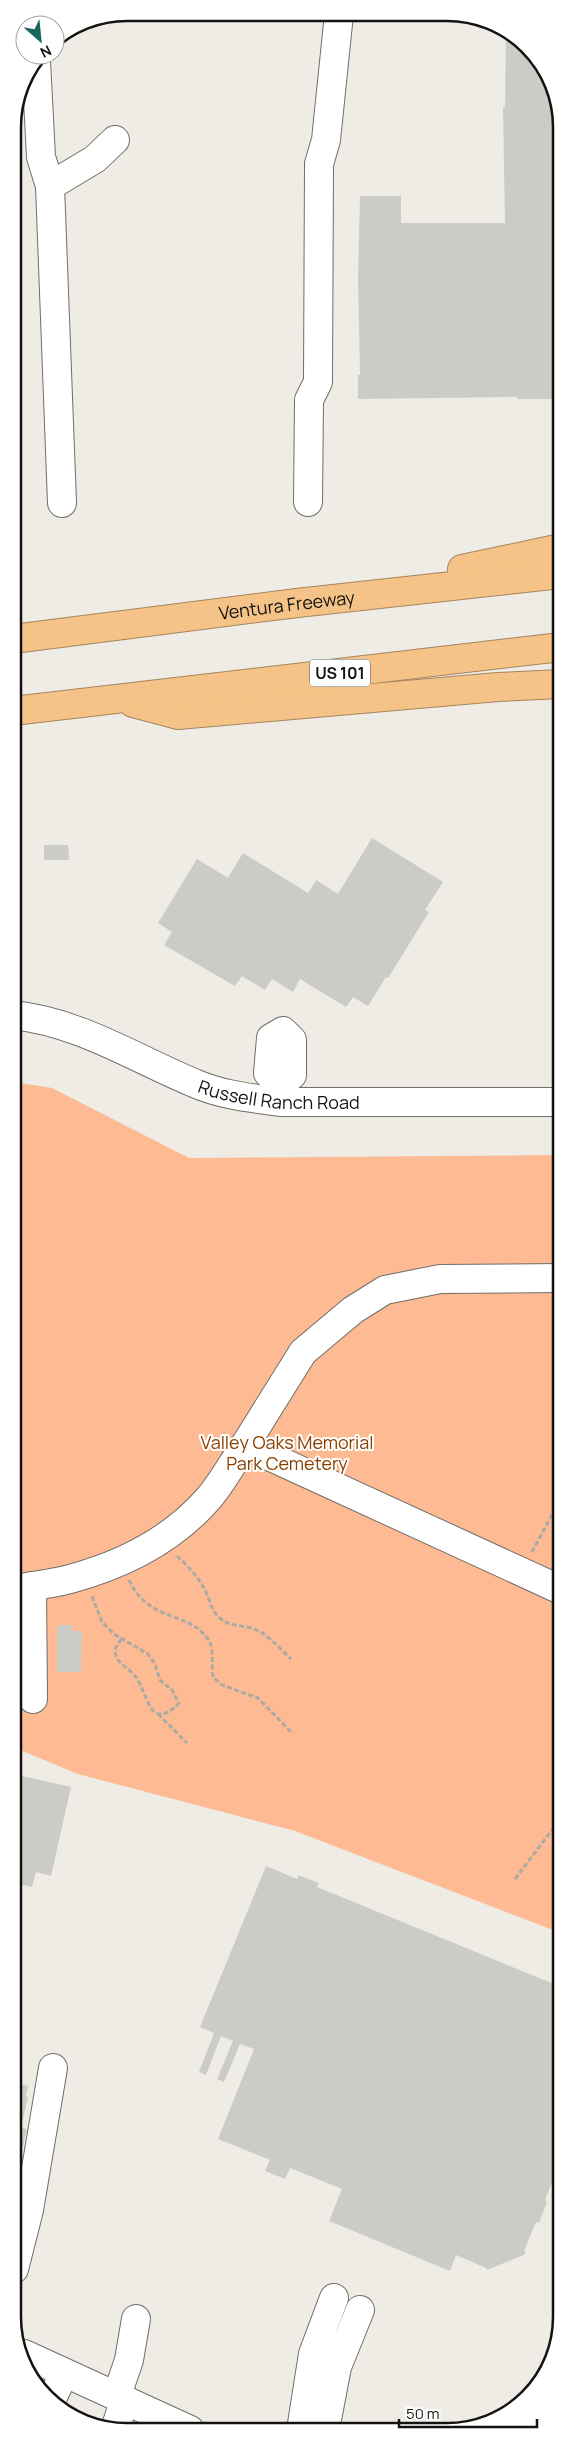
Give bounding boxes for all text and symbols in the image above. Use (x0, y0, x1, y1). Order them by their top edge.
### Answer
north arrow (15, 15, 65, 65)
text: N (37, 41, 55, 63)
street label: Ventura Freeway (217, 585, 357, 625)
road number: US 101 (310, 660, 370, 686)
street label: Russell Ranch Road (195, 1074, 360, 1114)
park label: Valley Oaks Memorial Park Cemetery (201, 1430, 373, 1475)
scale bar (399, 2396, 536, 2428)
text: 50 m (406, 2403, 440, 2424)

